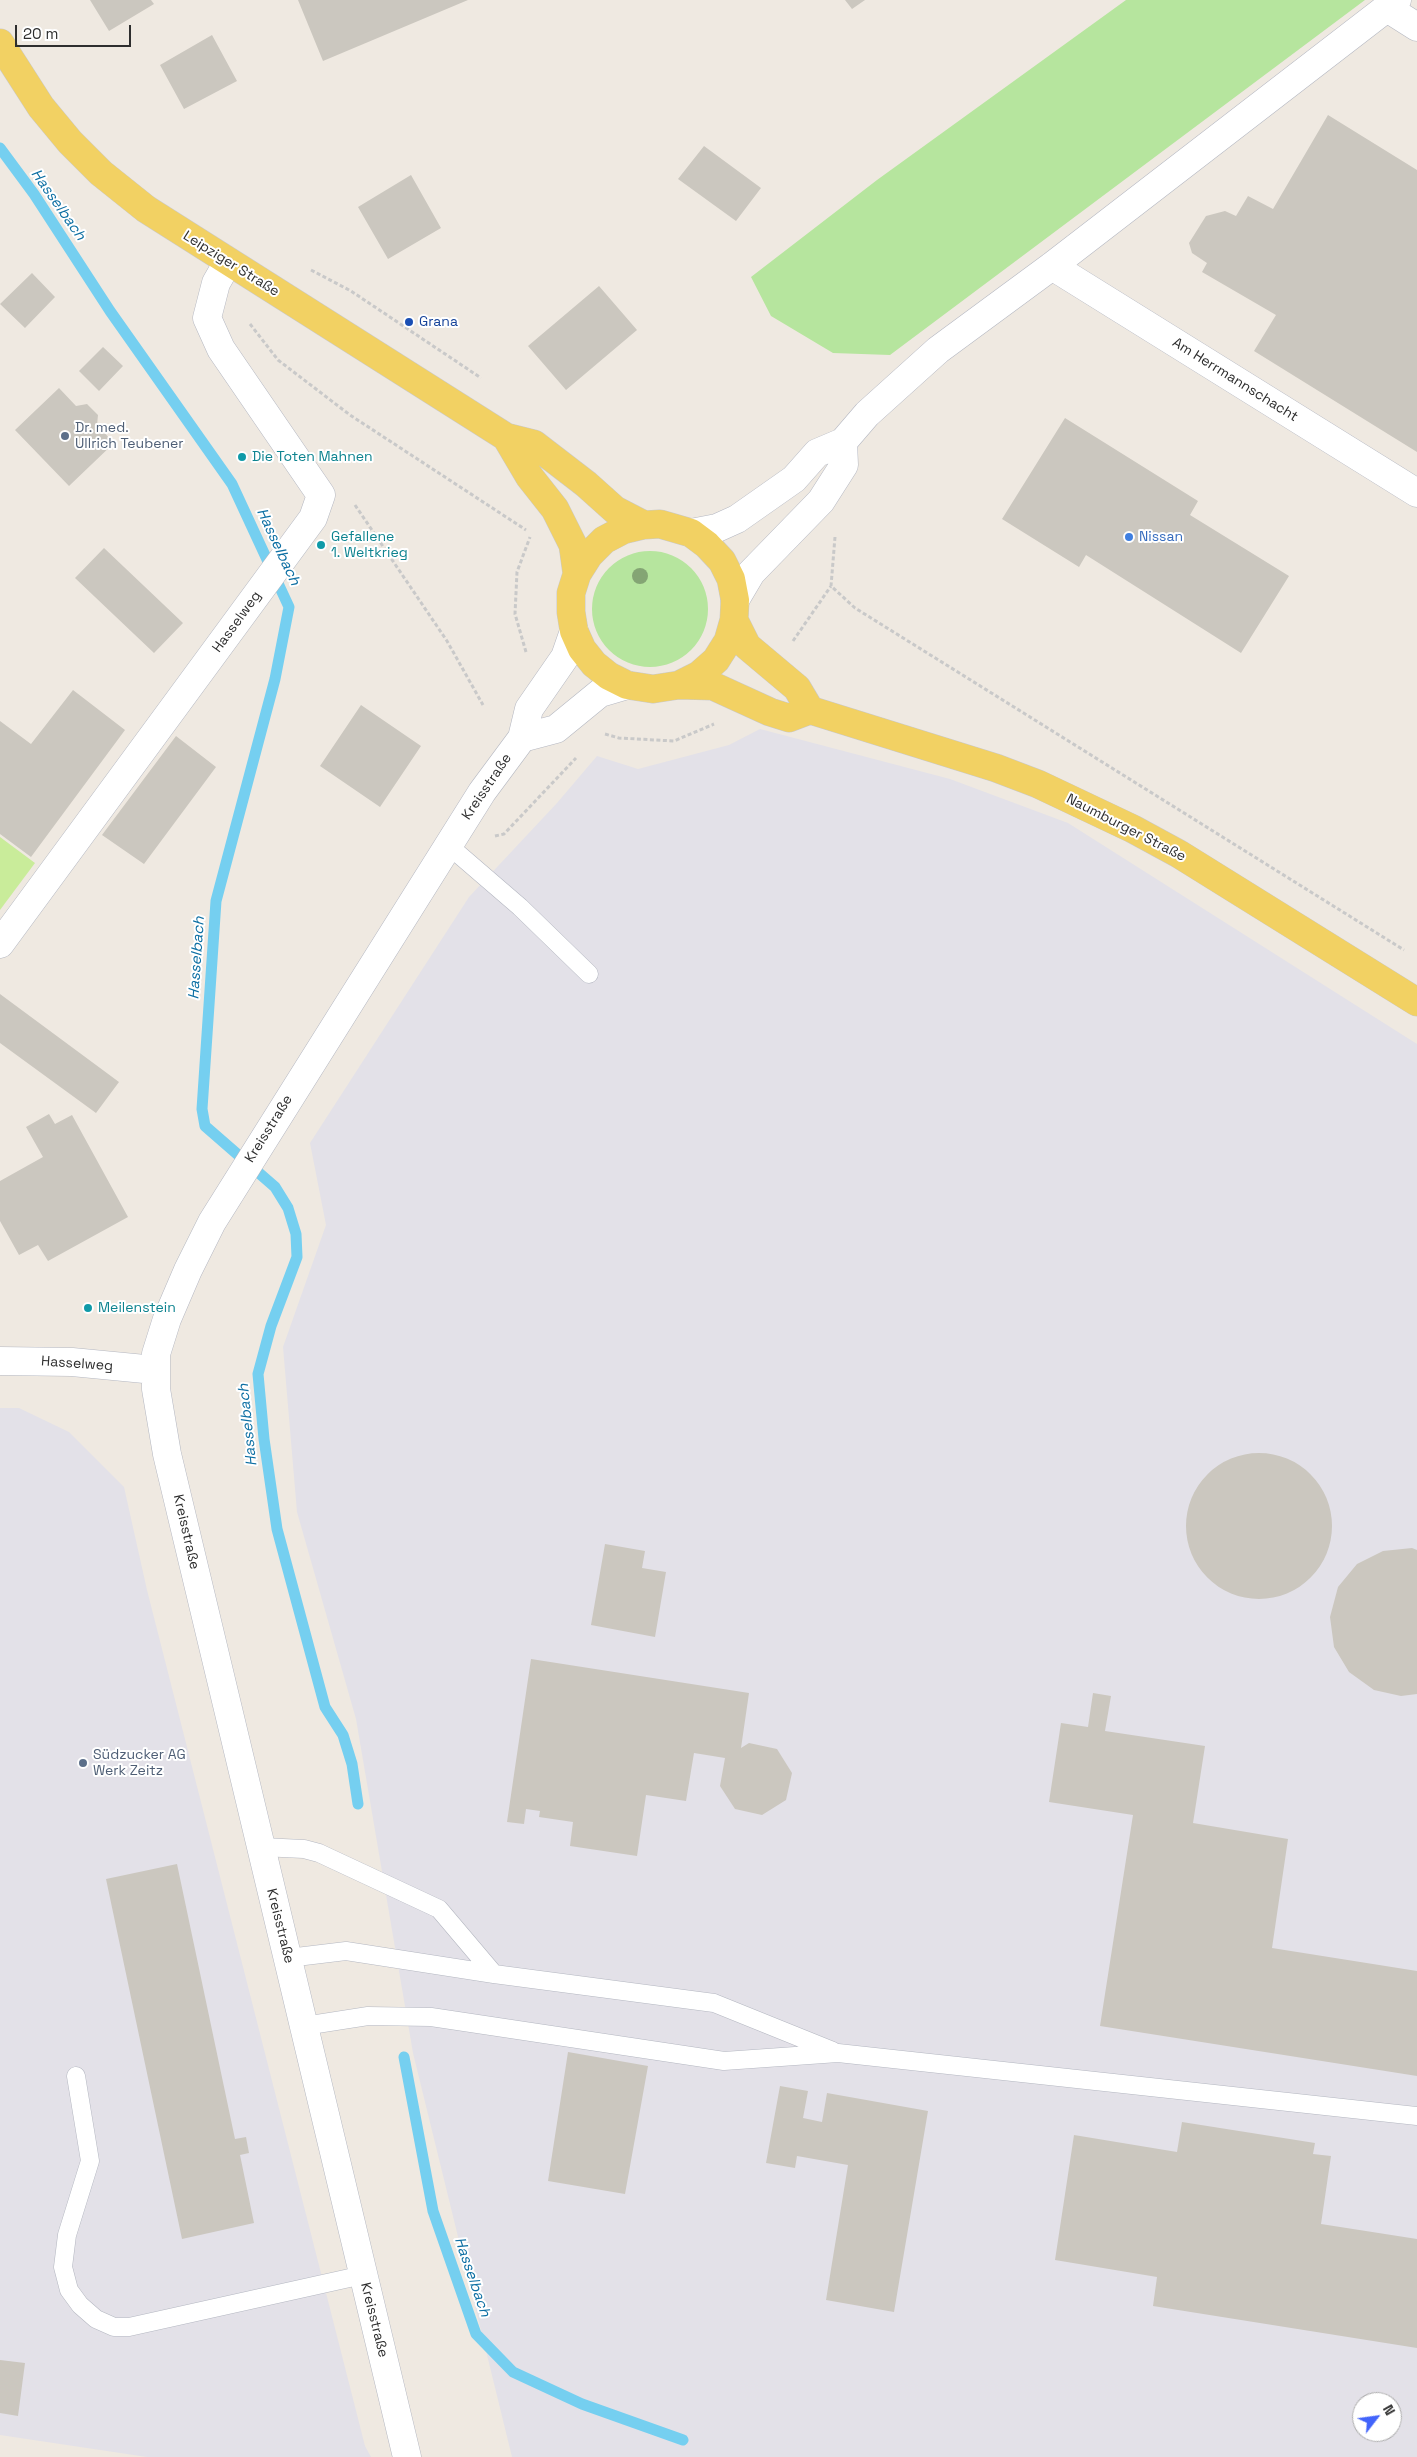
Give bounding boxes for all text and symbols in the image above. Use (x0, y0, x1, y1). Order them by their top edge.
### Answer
scale bar (18, 15, 134, 47)
text: 20 m (23, 24, 58, 43)
water label: Hasselbach (27, 166, 89, 244)
street label: Leipziger Straße (180, 228, 282, 300)
place label: Grana (419, 314, 458, 330)
marker: Grana (403, 316, 415, 328)
street label: Am Herrmannschacht (1169, 334, 1301, 426)
place label: Dr. med. Ullrich Teubener (75, 420, 184, 452)
marker: Dr. med. Ullrich Teubener (59, 430, 71, 442)
place label: Die Toten Mahnen (252, 449, 373, 465)
marker: Die Toten Mahnen (236, 451, 248, 463)
water label: Hasselbach (252, 506, 304, 588)
place label: Gefallene 1. Weltkrieg (331, 529, 408, 562)
place label: Nissan (1139, 529, 1183, 545)
marker: Nissan (1123, 531, 1135, 543)
marker: Gefallene 1. Weltkrieg (315, 539, 327, 551)
street label: Hasselweg (209, 588, 265, 656)
street label: Kreisstraße (459, 751, 515, 823)
street label: Naumburger Straße (1063, 791, 1189, 865)
water label: Hasselbach (185, 916, 209, 1000)
street label: Kreisstraße (242, 1092, 296, 1166)
place label: Meilenstein (98, 1300, 176, 1316)
marker: Meilenstein (82, 1302, 94, 1314)
street label: Hasselweg (40, 1353, 114, 1375)
water label: Hasselbach (235, 1383, 261, 1467)
street label: Kreisstraße (169, 1493, 203, 1571)
place label: Südzucker AG Werk Zeitz (93, 1747, 186, 1780)
marker: Südzucker AG Werk Zeitz (77, 1757, 89, 1769)
street label: Kreisstraße (263, 1887, 297, 1965)
water label: Hasselbach (450, 2235, 494, 2319)
street label: Kreisstraße (357, 2281, 391, 2359)
north arrow (1352, 2392, 1402, 2442)
text: N (1379, 2401, 1399, 2419)

